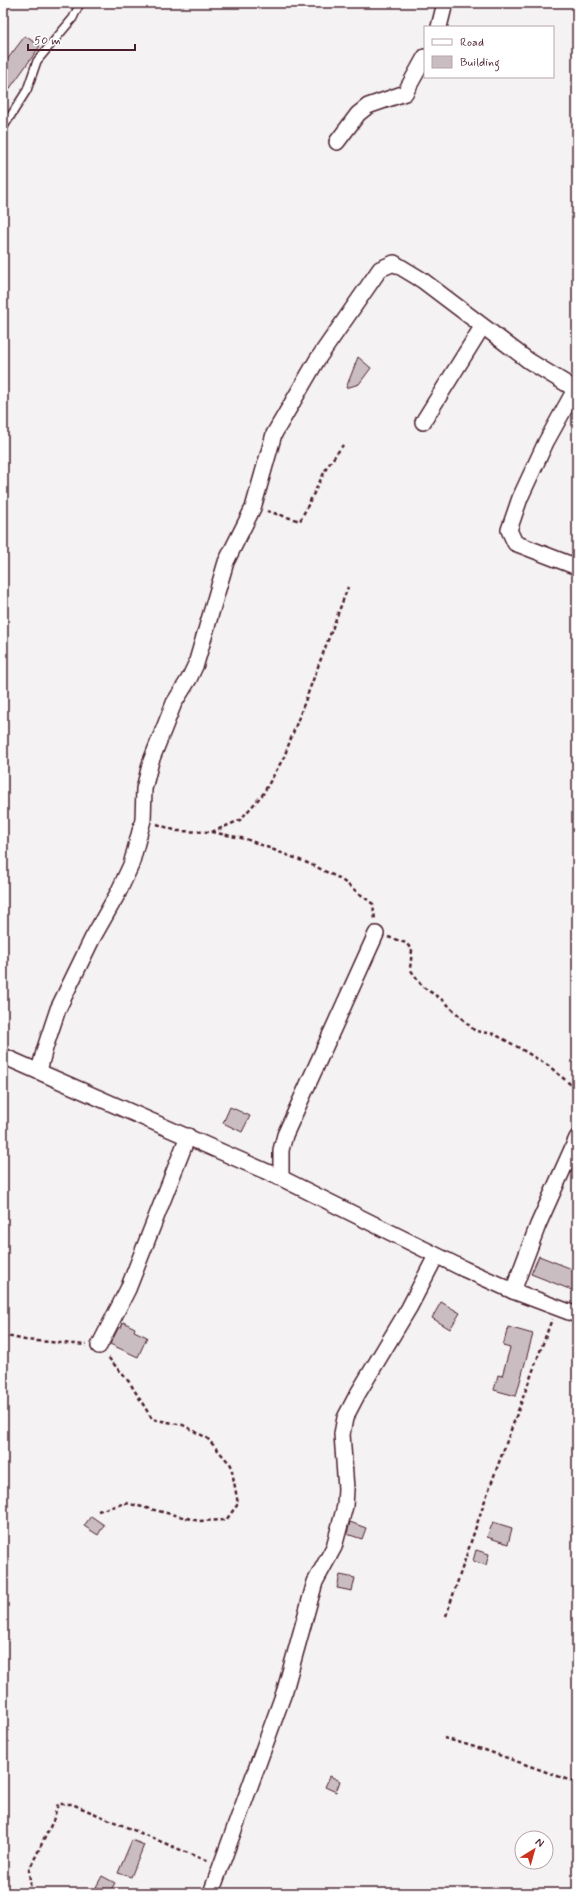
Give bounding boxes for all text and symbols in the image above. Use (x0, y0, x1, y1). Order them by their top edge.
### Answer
scale bar (28, 26, 135, 52)
legend (424, 26, 554, 78)
text: 50 m (34, 33, 61, 49)
text: Road (460, 35, 484, 51)
text: Building (460, 55, 500, 72)
north arrow (514, 1830, 554, 1870)
text: N (532, 1835, 547, 1851)

